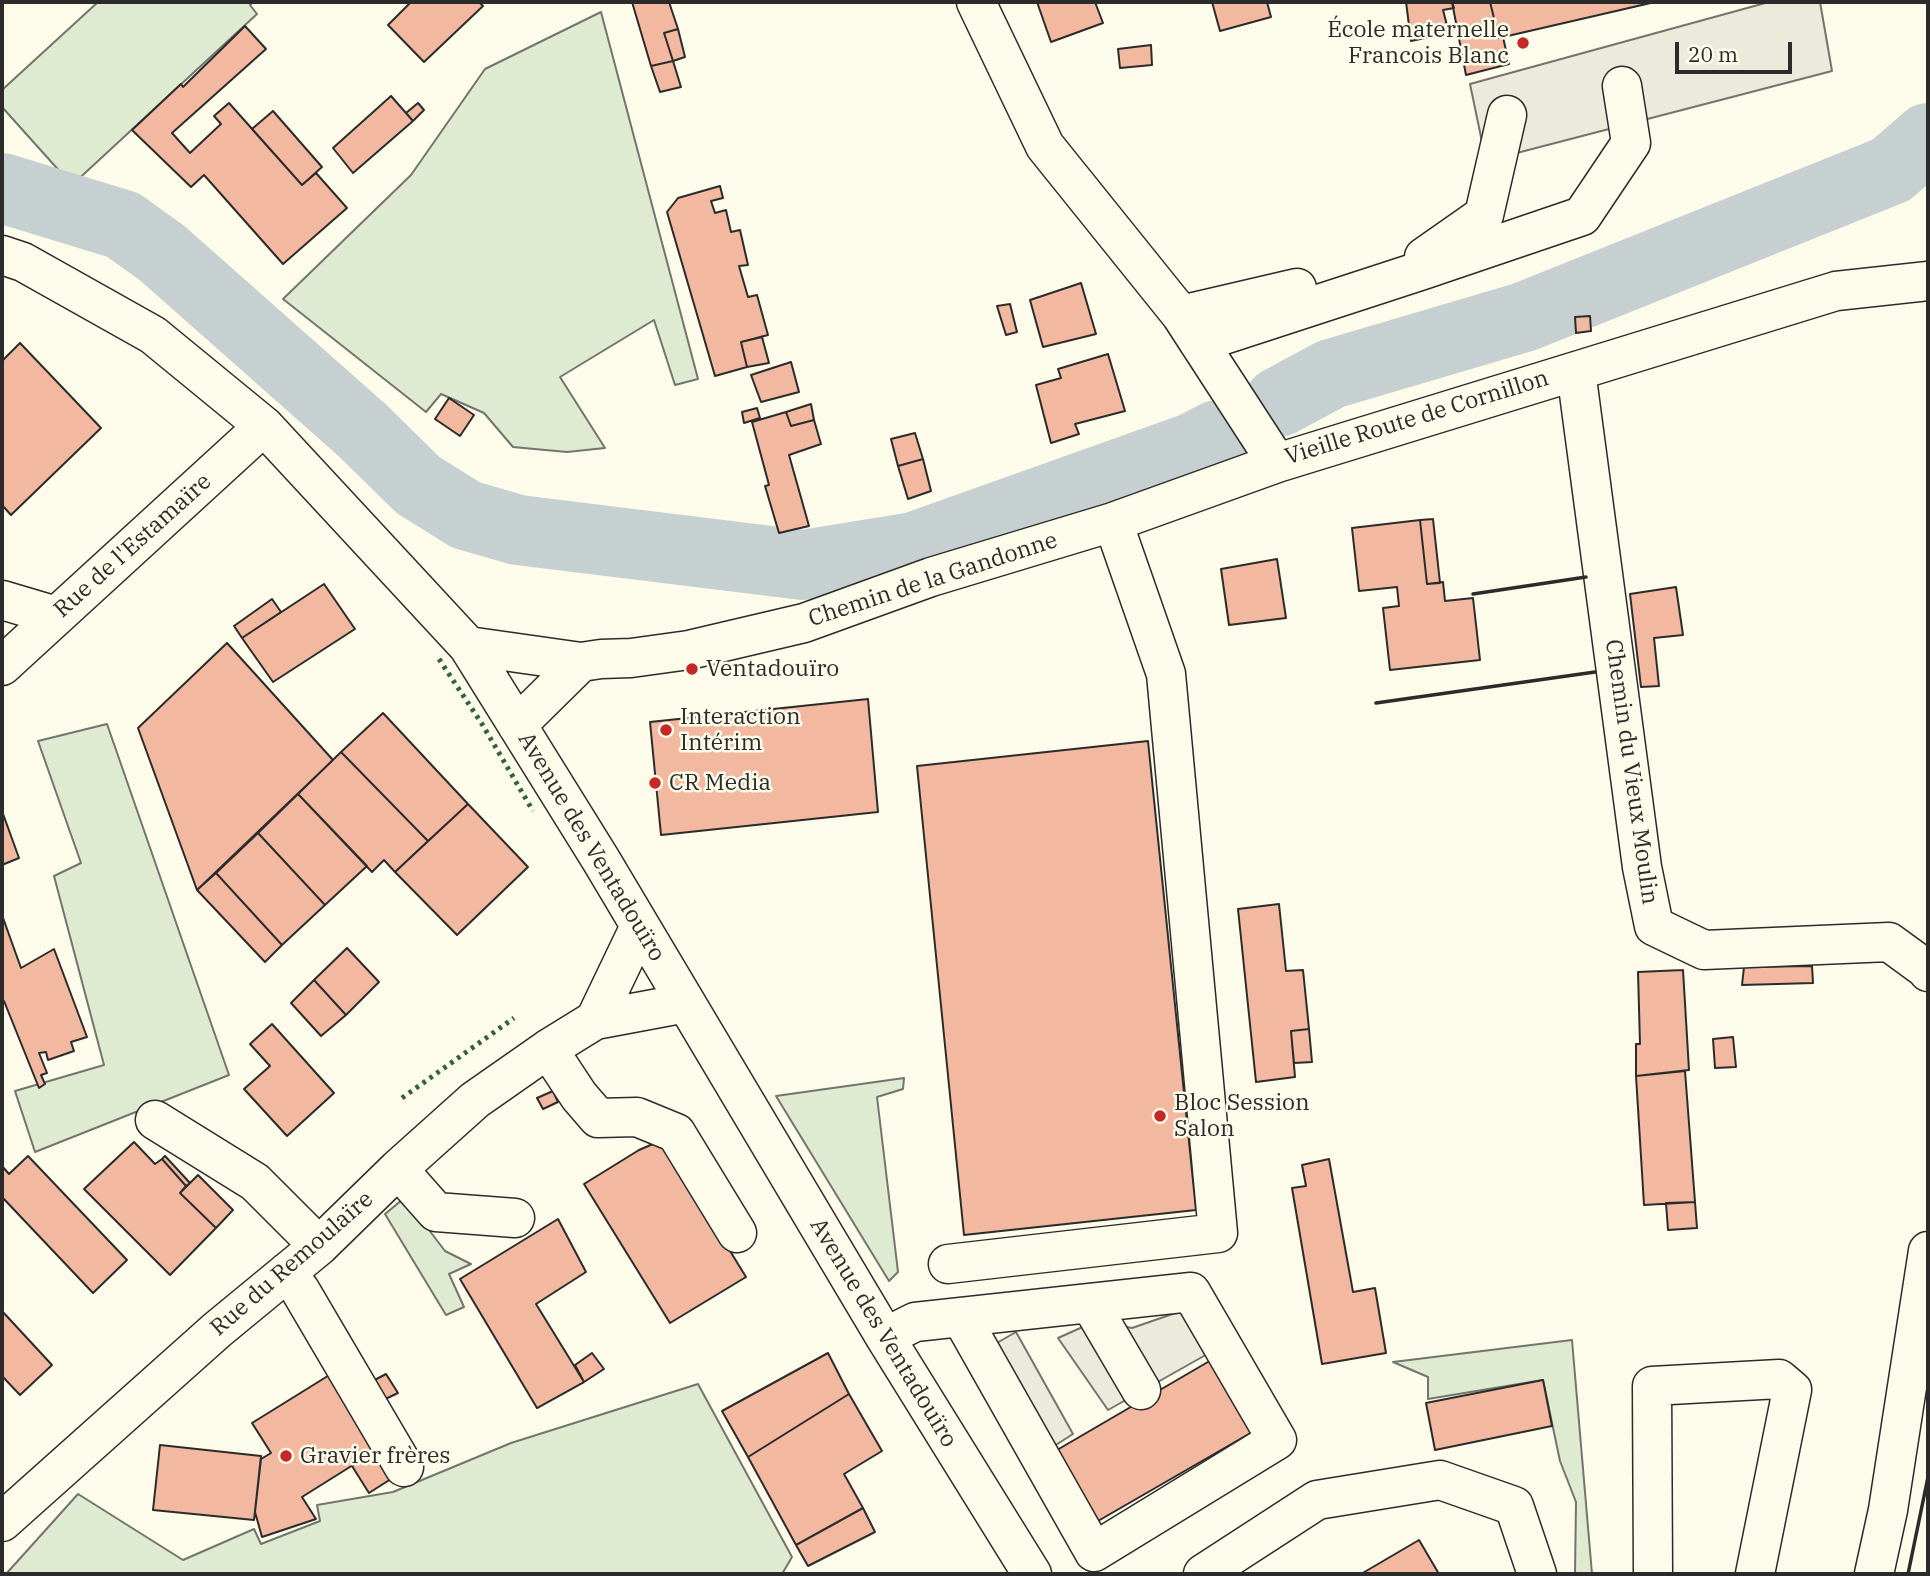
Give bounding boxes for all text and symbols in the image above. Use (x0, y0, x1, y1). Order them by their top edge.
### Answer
place label: École maternelle Francois Blanc (1327, 16, 1509, 70)
scale bar (1678, 28, 1795, 72)
marker: École maternelle Francois Blanc (1515, 35, 1531, 51)
text: 20 m (1688, 40, 1738, 68)
street label: Vieille Route de Cornillon (1282, 365, 1552, 471)
street label: Rue de l'Estamaïre (49, 468, 217, 624)
street label: Chemin de la Gandonne (805, 527, 1061, 633)
street label: Chemin du Vieux Moulin (1599, 638, 1663, 906)
place label: Ventadouïro (706, 655, 839, 683)
marker: Ventadouïro (684, 661, 700, 677)
place label: Interaction Intérim (680, 703, 801, 757)
marker: Interaction Intérim (658, 722, 674, 738)
street label: Avenue des Ventadouïro (512, 727, 670, 967)
place label: CR Media (669, 769, 771, 797)
marker: CR Media (647, 775, 663, 791)
place label: Bloc Session Salon (1174, 1089, 1310, 1143)
marker: Bloc Session Salon (1152, 1108, 1168, 1124)
street label: Rue du Remoulaïre (205, 1186, 379, 1342)
street label: Avenue des Ventadouïro (804, 1213, 962, 1453)
place label: Gravier frères (300, 1442, 451, 1470)
marker: Gravier frères (278, 1448, 294, 1464)

